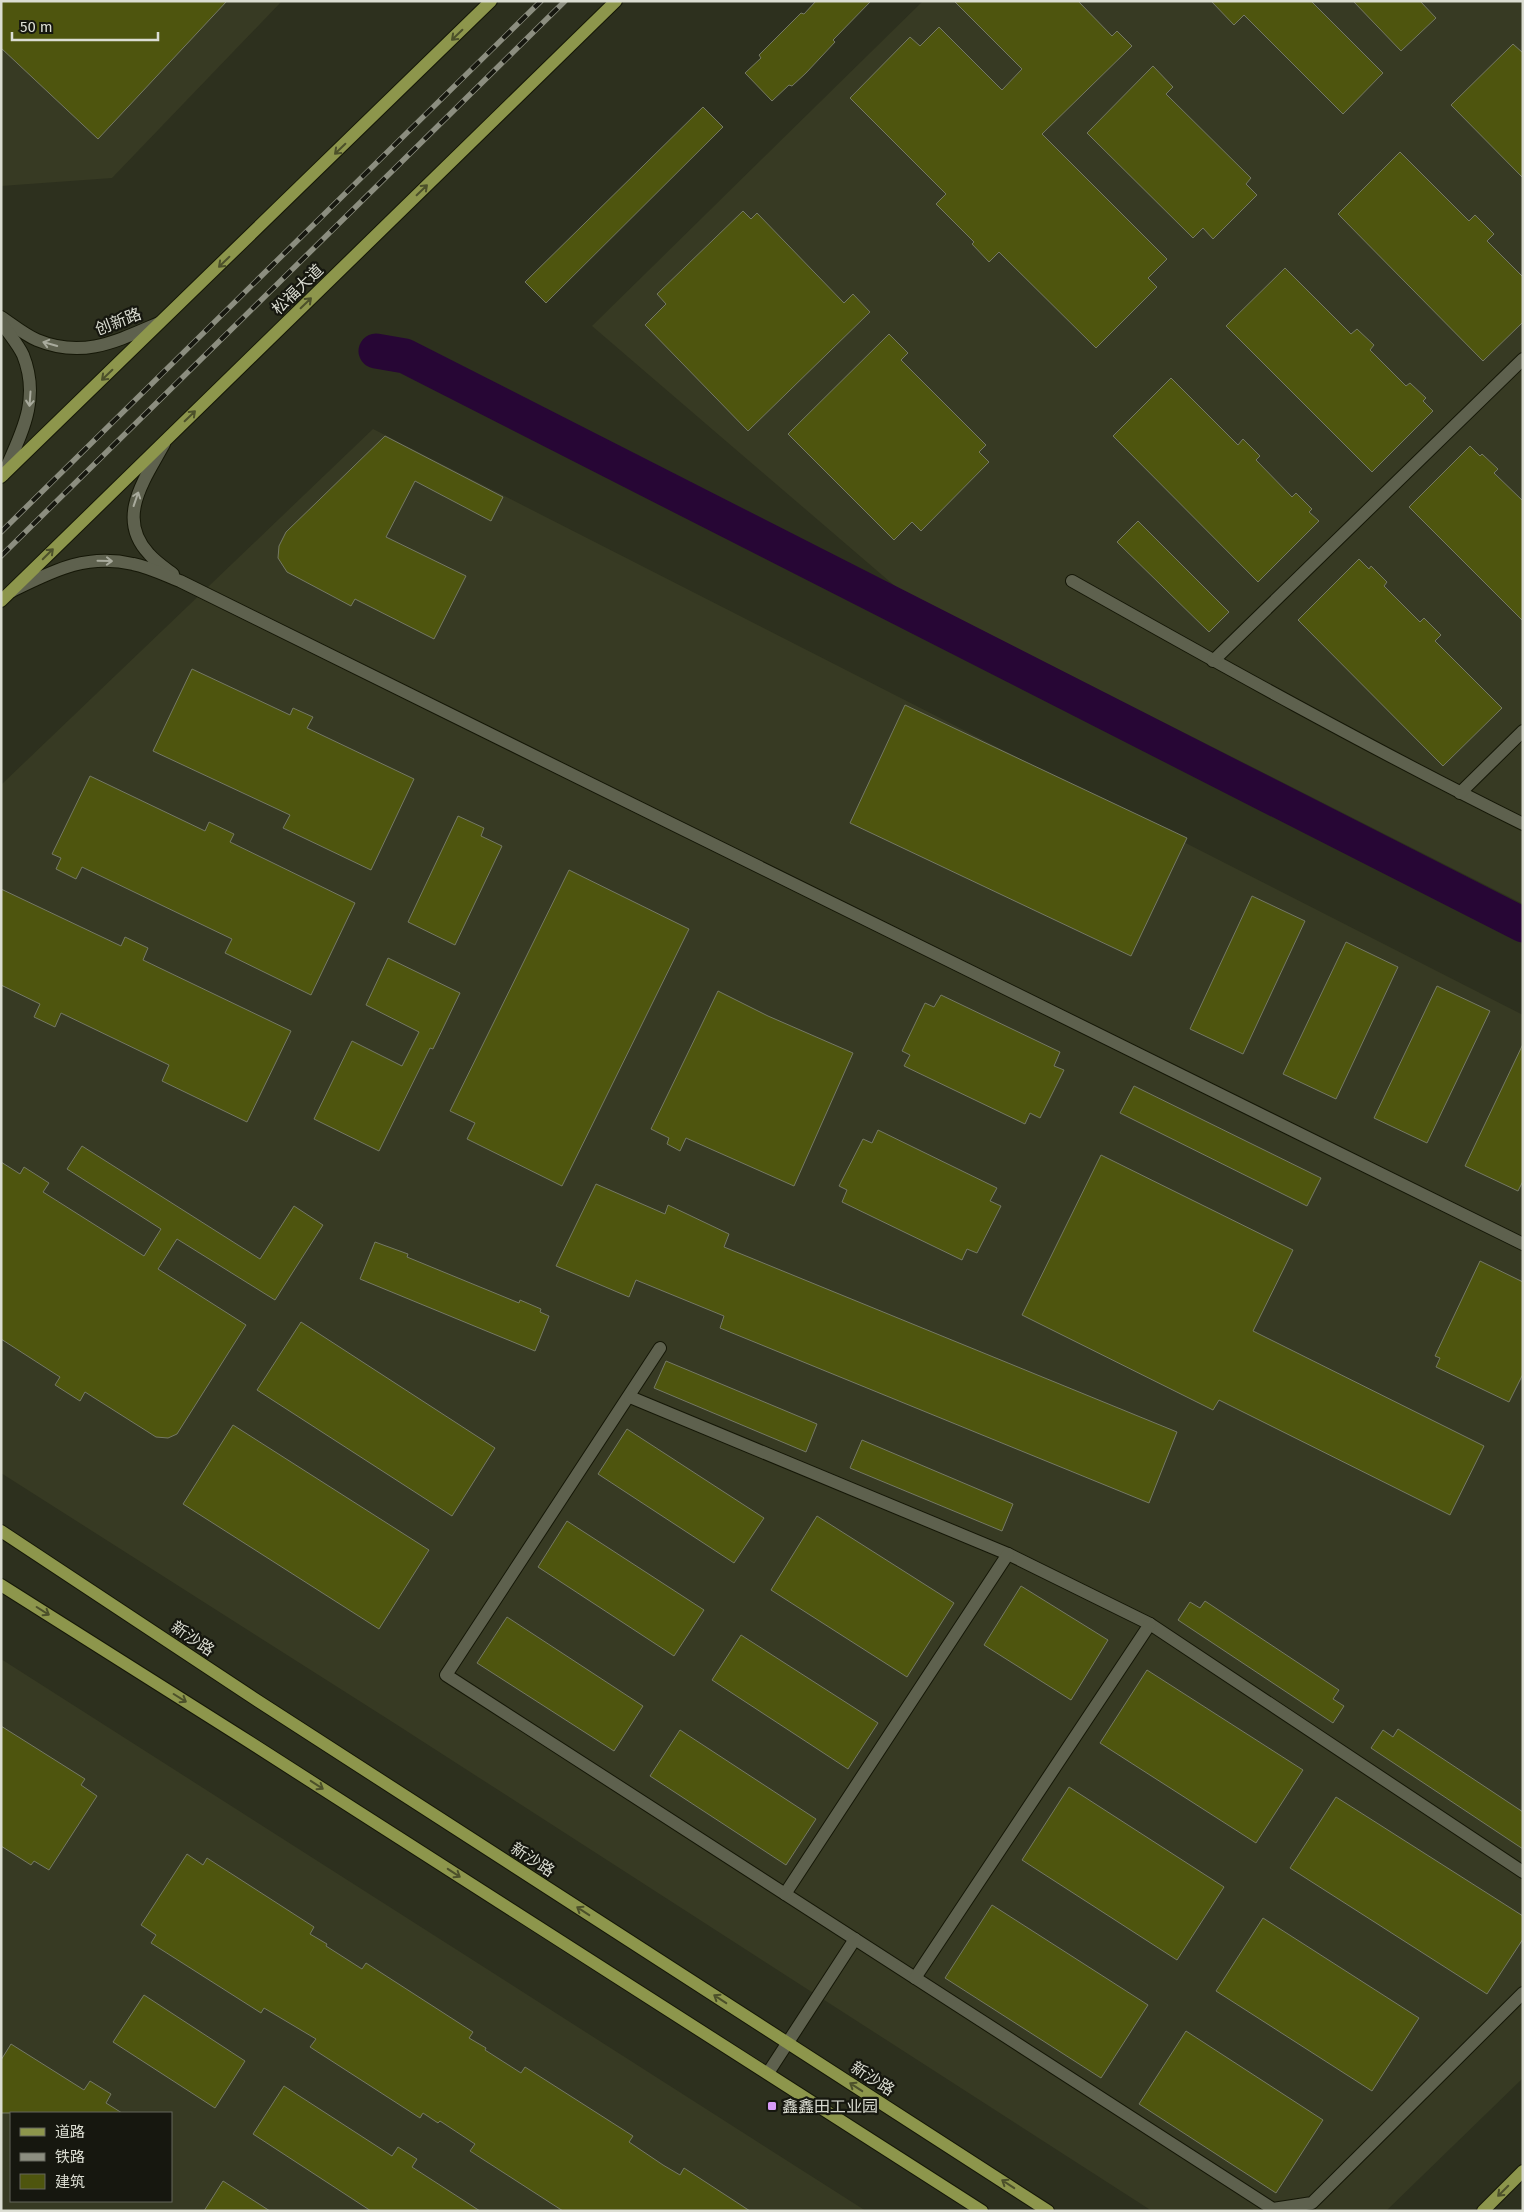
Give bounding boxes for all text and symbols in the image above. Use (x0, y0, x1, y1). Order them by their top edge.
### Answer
scale bar (12, 10, 159, 42)
text: 50 m (20, 18, 53, 36)
one-way arrow (450, 29, 463, 41)
one-way arrow (334, 143, 346, 155)
one-way arrow (416, 184, 429, 196)
one-way arrow (218, 256, 230, 268)
street label: 松福大道 (268, 260, 327, 318)
one-way arrow (300, 297, 312, 309)
street label: 创新路 (92, 304, 144, 339)
one-way arrow (43, 338, 59, 348)
one-way arrow (102, 369, 114, 381)
one-way arrow (25, 390, 34, 406)
one-way arrow (183, 410, 196, 422)
one-way arrow (132, 491, 142, 507)
one-way arrow (42, 548, 54, 561)
one-way arrow (97, 556, 113, 565)
one-way arrow (35, 1607, 49, 1617)
street label: 新沙路 (168, 1617, 218, 1660)
one-way arrow (173, 1693, 187, 1703)
one-way arrow (310, 1780, 324, 1790)
street label: 新沙路 (507, 1838, 558, 1880)
one-way arrow (447, 1867, 461, 1878)
one-way arrow (576, 1905, 590, 1916)
one-way arrow (713, 1993, 727, 2003)
street label: 新沙路 (847, 2057, 898, 2099)
one-way arrow (850, 2081, 864, 2091)
place label: 鑫鑫田工业园 (782, 2097, 878, 2116)
marker: 鑫鑫田工业园 (766, 2100, 778, 2112)
legend (10, 2112, 172, 2202)
text: 道路 (55, 2123, 85, 2141)
text: 铁路 (55, 2148, 85, 2166)
text: 建筑 (55, 2173, 85, 2191)
one-way arrow (1001, 2179, 1015, 2189)
one-way arrow (1497, 2185, 1509, 2197)

